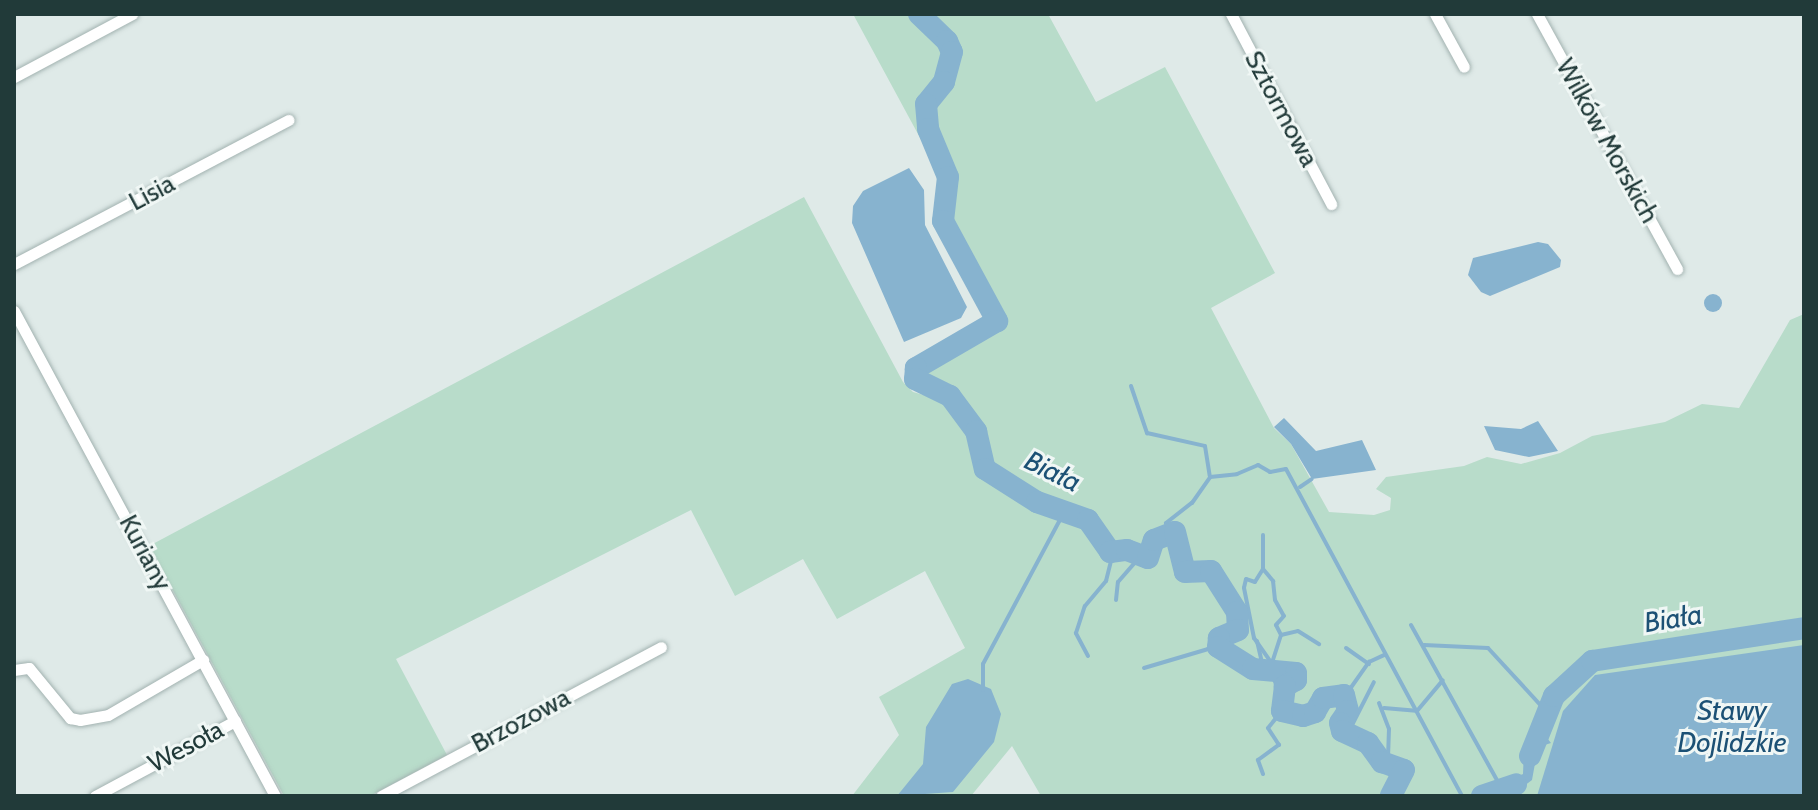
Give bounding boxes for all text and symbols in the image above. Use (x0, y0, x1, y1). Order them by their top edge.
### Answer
street label: Sztormowa (1238, 46, 1324, 172)
street label: Wilków Morskich (1549, 53, 1665, 229)
street label: Lisia (124, 168, 180, 218)
water label: Biała (1019, 443, 1087, 499)
street label: Kuriany (112, 510, 178, 596)
water label: Biała (1641, 597, 1705, 639)
street label: Brzozowa (466, 682, 576, 760)
water label: Stawy Dojlidzkie (1677, 693, 1787, 759)
street label: Wesoła (143, 714, 229, 780)

